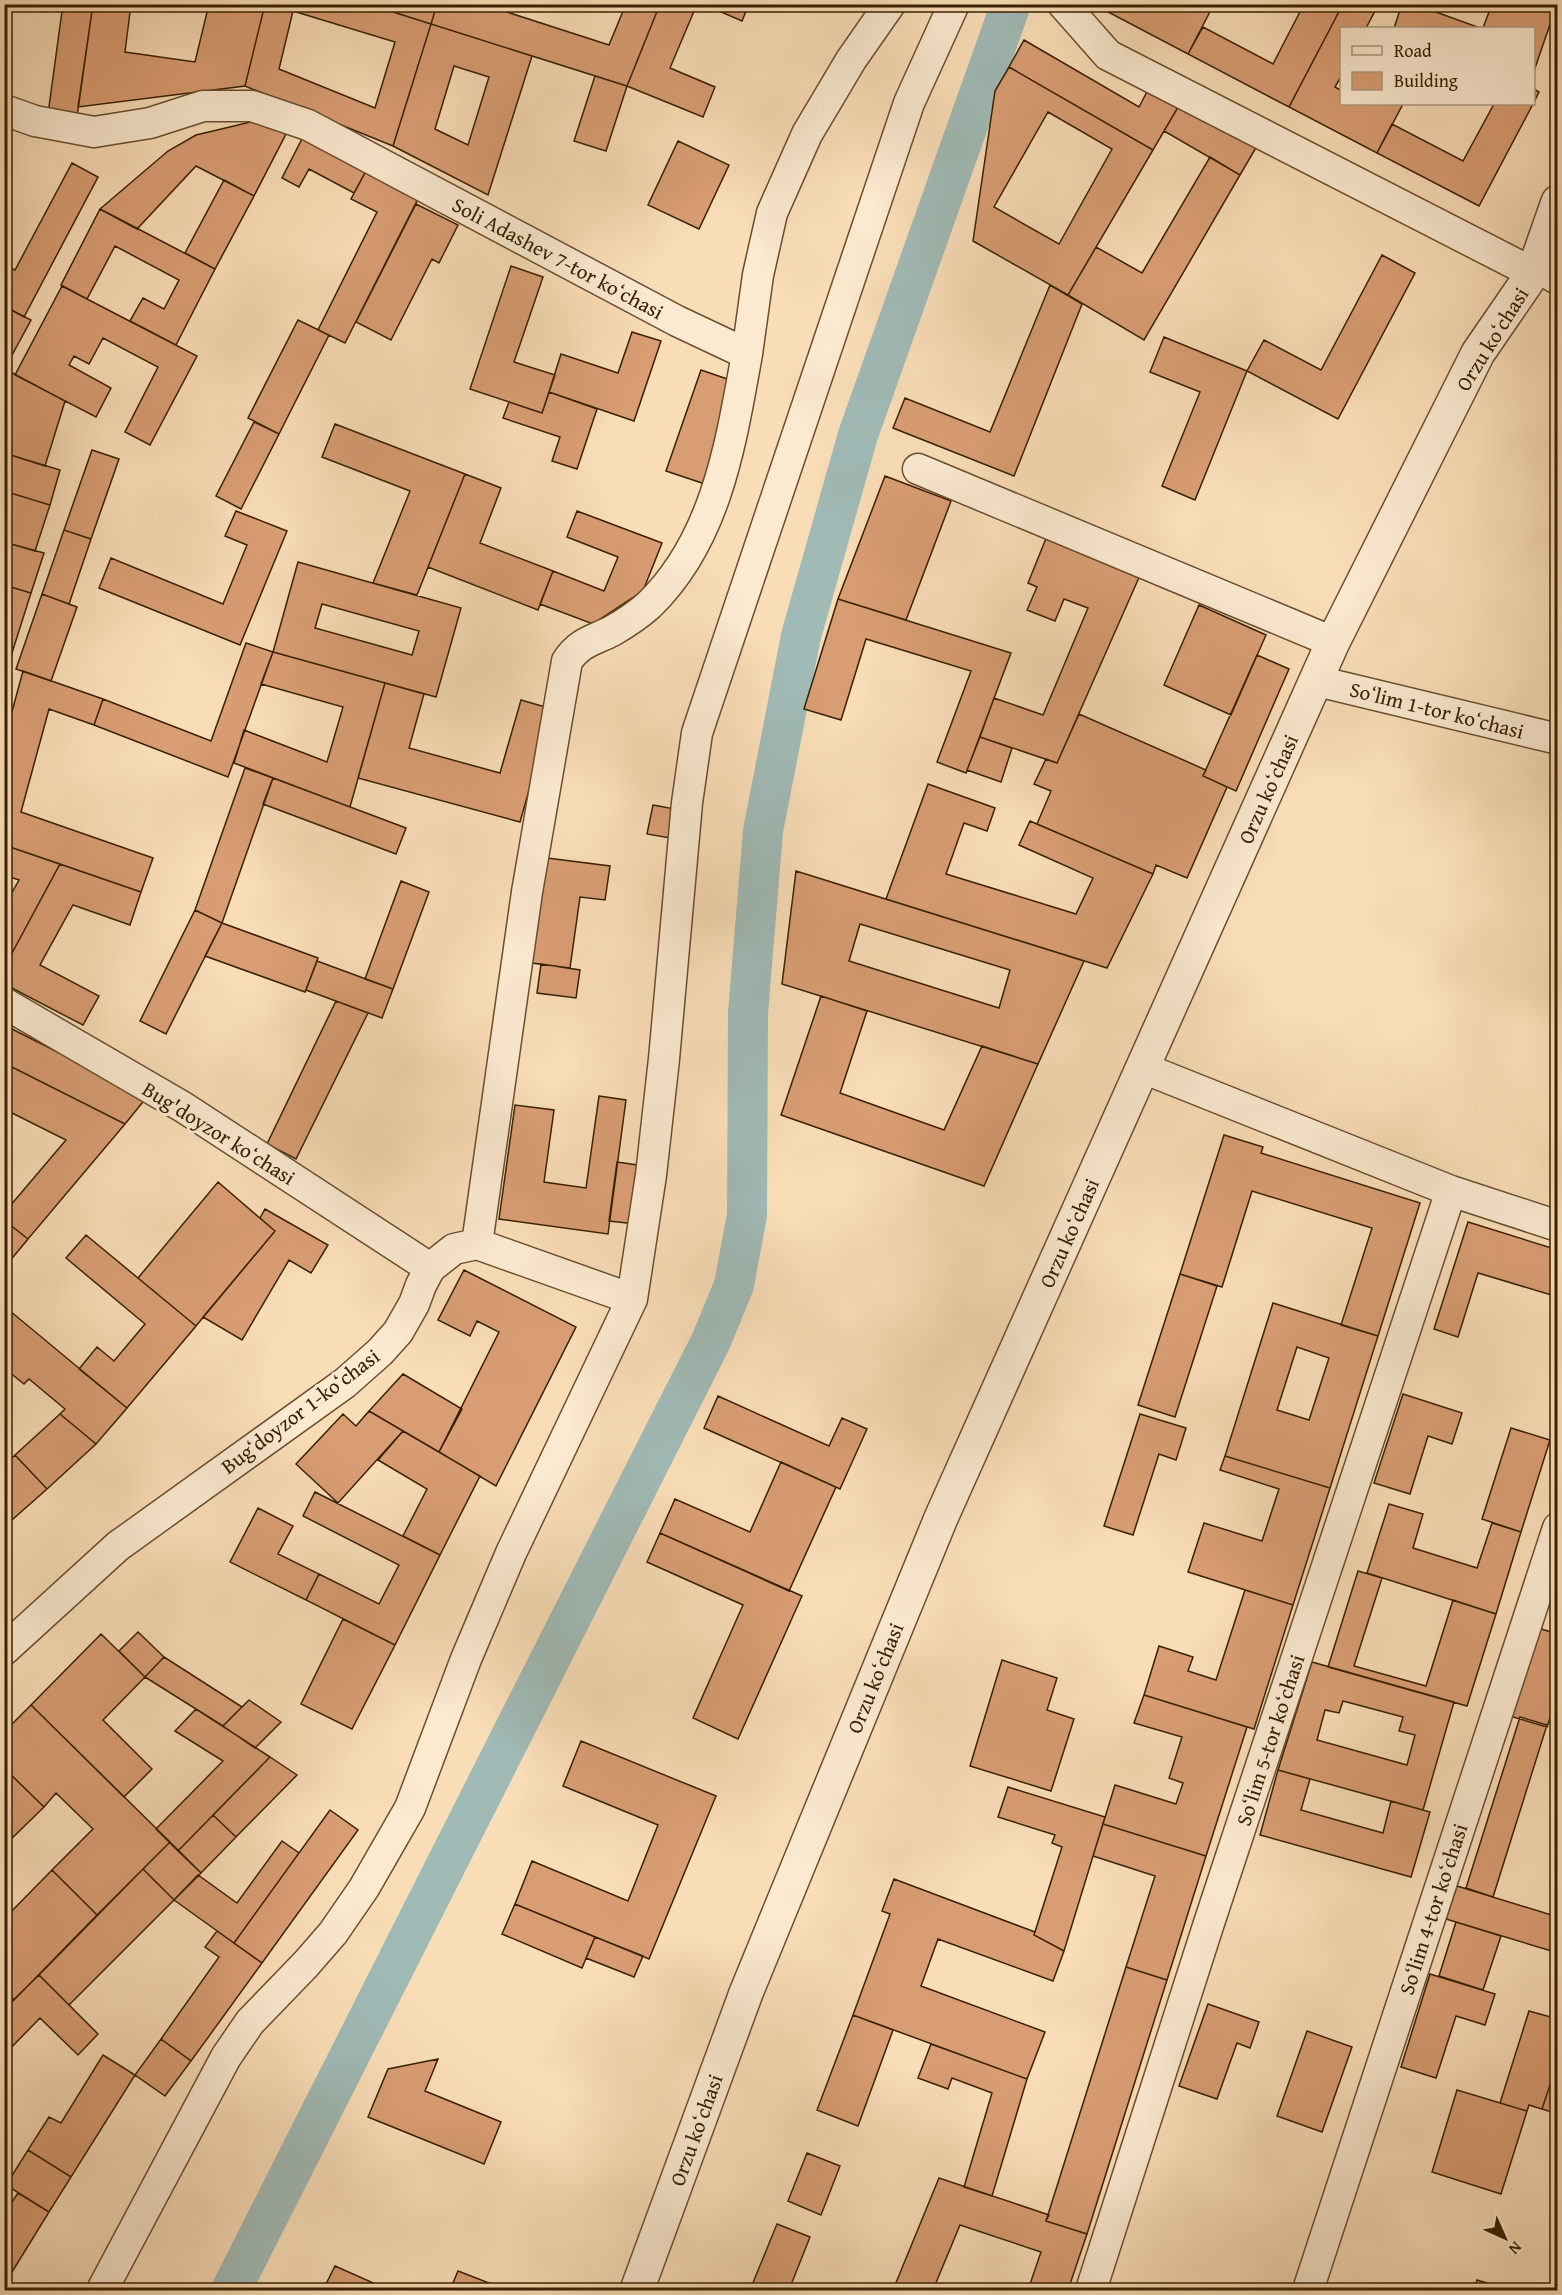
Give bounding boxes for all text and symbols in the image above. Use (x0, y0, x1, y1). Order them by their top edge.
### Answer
legend (1340, 27, 1535, 105)
text: Road (1394, 37, 1432, 64)
text: Building (1394, 67, 1458, 94)
street label: Soli Adashev 7-tor koʻchasi (447, 189, 669, 327)
street label: Orzu koʻchasi (1448, 281, 1536, 397)
street label: Soʻlim 1-tor koʻchasi (1347, 673, 1527, 747)
street label: Orzu koʻchasi (1230, 729, 1306, 849)
street label: Bug'doyzor koʻchasi (136, 1073, 302, 1193)
street label: Orzu koʻchasi (1031, 1173, 1107, 1293)
street label: Bugʻdoyzor 1-koʻchasi (214, 1341, 386, 1481)
street label: Orzu koʻchasi (839, 1618, 911, 1738)
street label: Soʻlim 5-tor koʻchasi (1228, 1650, 1312, 1830)
street label: Soʻlim 4-tor koʻchasi (1391, 1819, 1475, 1999)
street label: Orzu koʻchasi (661, 2070, 731, 2190)
north arrow (1475, 2208, 1535, 2268)
text: N (1503, 2236, 1528, 2261)

